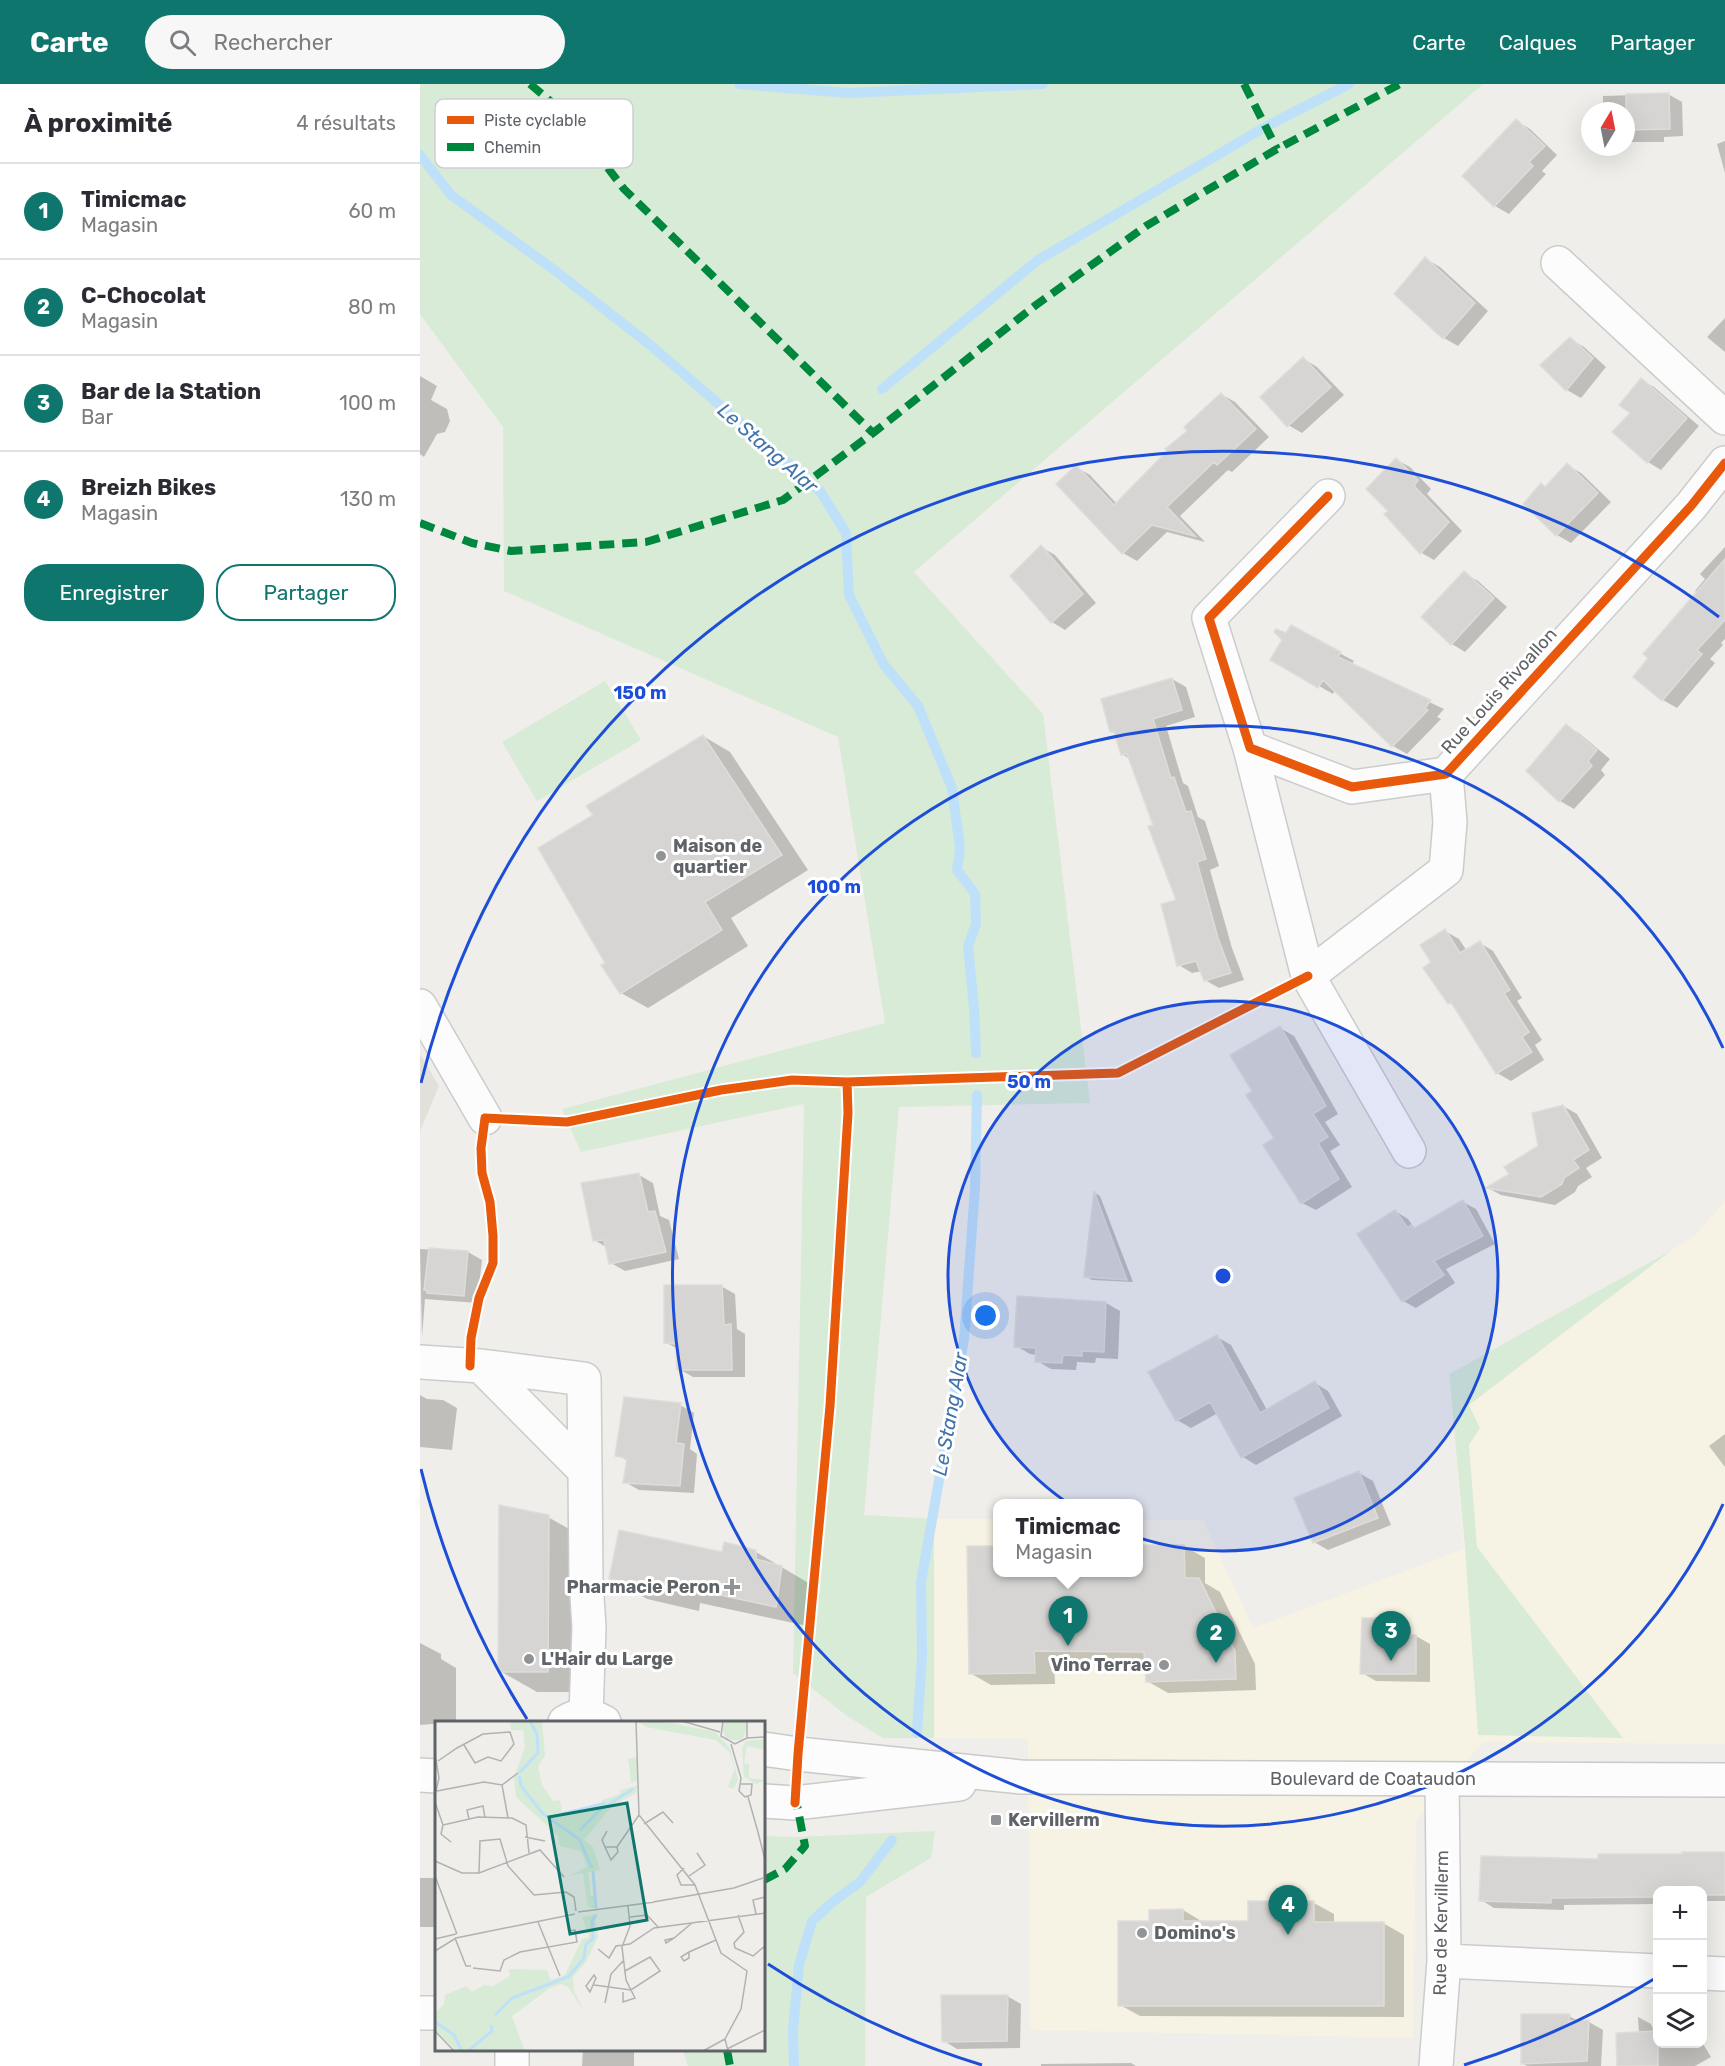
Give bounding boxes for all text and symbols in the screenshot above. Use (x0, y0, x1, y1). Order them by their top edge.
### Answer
search box (145, 15, 565, 69)
text: Carte (30, 26, 109, 59)
icon: search (166, 26, 199, 59)
text: Rechercher (214, 29, 332, 56)
text: Carte (1412, 30, 1466, 55)
text: Calques (1499, 30, 1577, 55)
text: Partager (1610, 30, 1695, 55)
legend (435, 99, 633, 168)
north arrow (1581, 102, 1635, 156)
text: À proximité (24, 108, 173, 139)
text: 4 résultats (296, 111, 396, 135)
text: Piste cyclable (484, 111, 587, 130)
text: Chemin (484, 138, 541, 157)
text: Timicmac (81, 186, 186, 213)
text: 1 (39, 199, 48, 223)
text: 60 m (349, 199, 396, 223)
text: Magasin (81, 213, 158, 237)
text: C-Chocolat (81, 282, 206, 309)
text: 2 (37, 295, 50, 319)
text: 80 m (348, 295, 396, 319)
text: Magasin (81, 309, 158, 333)
text: Bar de la Station (81, 378, 261, 405)
text: 3 (37, 391, 50, 415)
text: 100 m (339, 391, 396, 415)
water label: Le Stang Alar (713, 398, 824, 499)
text: Bar (81, 405, 113, 429)
text: Breizh Bikes (81, 474, 216, 501)
text: 4 (37, 487, 50, 511)
text: 130 m (340, 487, 396, 511)
text: Magasin (81, 501, 158, 525)
button: Enregistrer (24, 564, 204, 621)
button: Partager (216, 564, 396, 621)
street label: Rue Louis Rivoallon (1437, 623, 1561, 759)
text: 150 m (613, 682, 667, 704)
place label: Maison de quartier (673, 835, 762, 878)
marker: Maison de quartier (654, 849, 668, 863)
text: 100 m (807, 876, 861, 898)
text: 50 m (1007, 1071, 1051, 1093)
centre of rings (1213, 1266, 1233, 1286)
your location (971, 1301, 1000, 1330)
water label: Le Stang Alar (927, 1349, 973, 1478)
popup (993, 1499, 1143, 1577)
text: Timicmac (1015, 1513, 1121, 1540)
text: Magasin (1015, 1540, 1092, 1564)
place label: Pharmacie Peron (567, 1576, 720, 1598)
marker: Pharmacie Peron (725, 1580, 739, 1594)
pin: 1 (1048, 1596, 1088, 1646)
pin: 3 (1372, 1612, 1410, 1661)
pin: 2 (1196, 1614, 1236, 1663)
place label: L'Hair du Large (541, 1648, 674, 1670)
marker: L'Hair du Large (522, 1652, 536, 1666)
place label: Vino Terrae (1051, 1654, 1152, 1676)
marker: Vino Terrae (1157, 1658, 1171, 1672)
inset map (435, 1721, 765, 2051)
street label: Boulevard de Coataudon (1270, 1768, 1476, 1790)
place label: Kervillerm (1008, 1809, 1100, 1831)
marker: Kervillerm (989, 1813, 1003, 1827)
street label: Rue de Kervillerm (1429, 1850, 1453, 1996)
pin: 4 (1268, 1886, 1308, 1935)
map controls (1653, 1886, 1707, 2048)
button: + (1653, 1886, 1707, 1940)
place label: Domino's (1154, 1922, 1236, 1944)
marker: Domino's (1135, 1926, 1149, 1940)
button: − (1653, 1940, 1707, 1994)
button: layers (1653, 1994, 1707, 2048)

